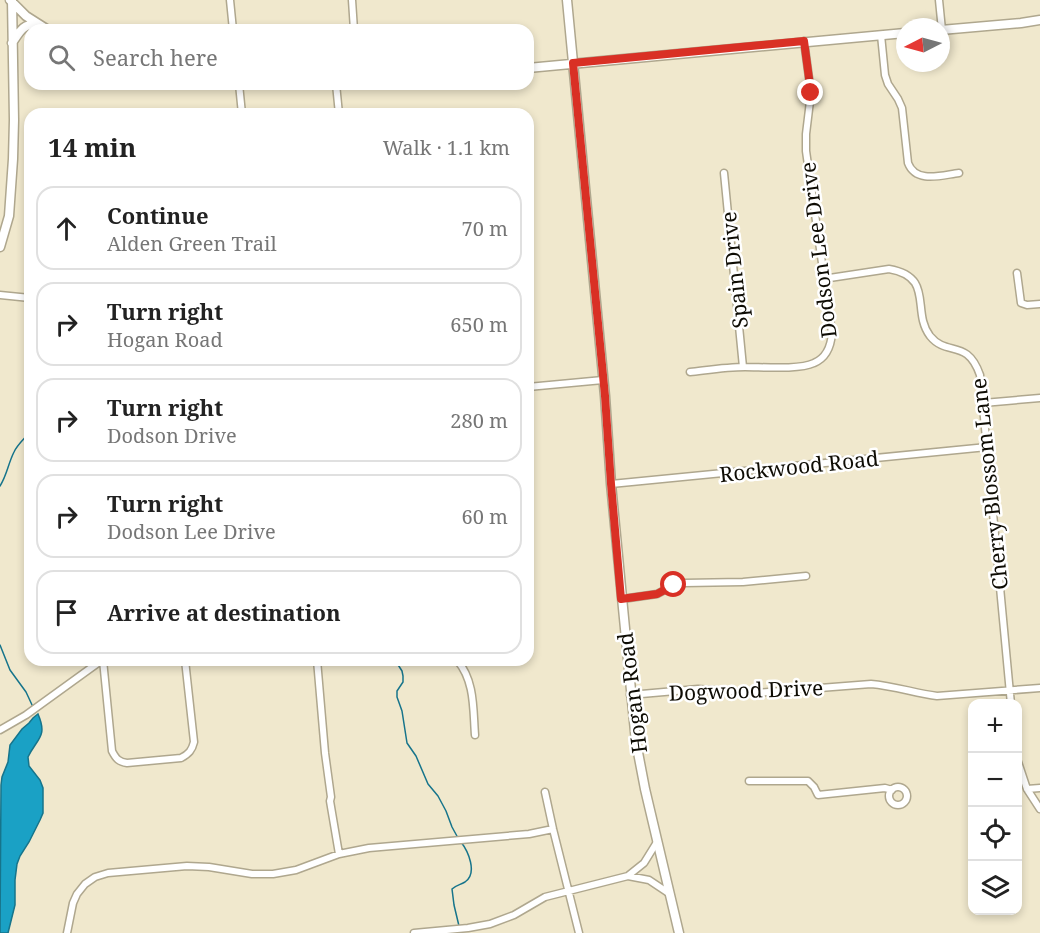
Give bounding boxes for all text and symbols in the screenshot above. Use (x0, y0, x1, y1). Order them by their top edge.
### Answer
north arrow (896, 18, 950, 72)
search box (24, 24, 534, 90)
icon: search (45, 41, 78, 74)
text: Search here (93, 42, 218, 72)
route end (797, 79, 823, 105)
text: 14 min (48, 129, 136, 165)
text: Walk · 1.1 km (383, 134, 510, 161)
street label: Dodson Lee Drive (793, 160, 843, 340)
text: Continue (107, 200, 209, 230)
street label: Spain Drive (714, 210, 754, 330)
icon: ahead (50, 212, 83, 245)
text: 70 m (462, 215, 508, 242)
text: Alden Green Trail (107, 230, 277, 257)
text: Turn right (107, 296, 223, 326)
icon: right (50, 308, 83, 341)
text: 650 m (450, 311, 508, 338)
text: Hogan Road (107, 326, 223, 353)
street label: Cherry Blossom Lane (964, 377, 1014, 591)
text: Turn right (107, 392, 223, 422)
icon: right (50, 404, 83, 437)
text: 280 m (450, 407, 508, 434)
text: Dodson Drive (107, 422, 237, 449)
street label: Rockwood Road (718, 444, 880, 488)
text: Turn right (107, 488, 223, 518)
icon: right (50, 500, 83, 533)
text: 60 m (462, 503, 508, 530)
text: Dodson Lee Drive (107, 518, 276, 545)
route start (660, 571, 686, 597)
icon: arrive (50, 596, 83, 629)
text: Arrive at destination (107, 597, 341, 627)
street label: Hogan Road (611, 631, 653, 755)
street label: Dogwood Drive (668, 673, 824, 707)
map controls (968, 699, 1022, 915)
button: + (968, 699, 1022, 753)
button: − (968, 753, 1022, 807)
button: locate (968, 807, 1022, 861)
button: layers (968, 861, 1022, 915)

